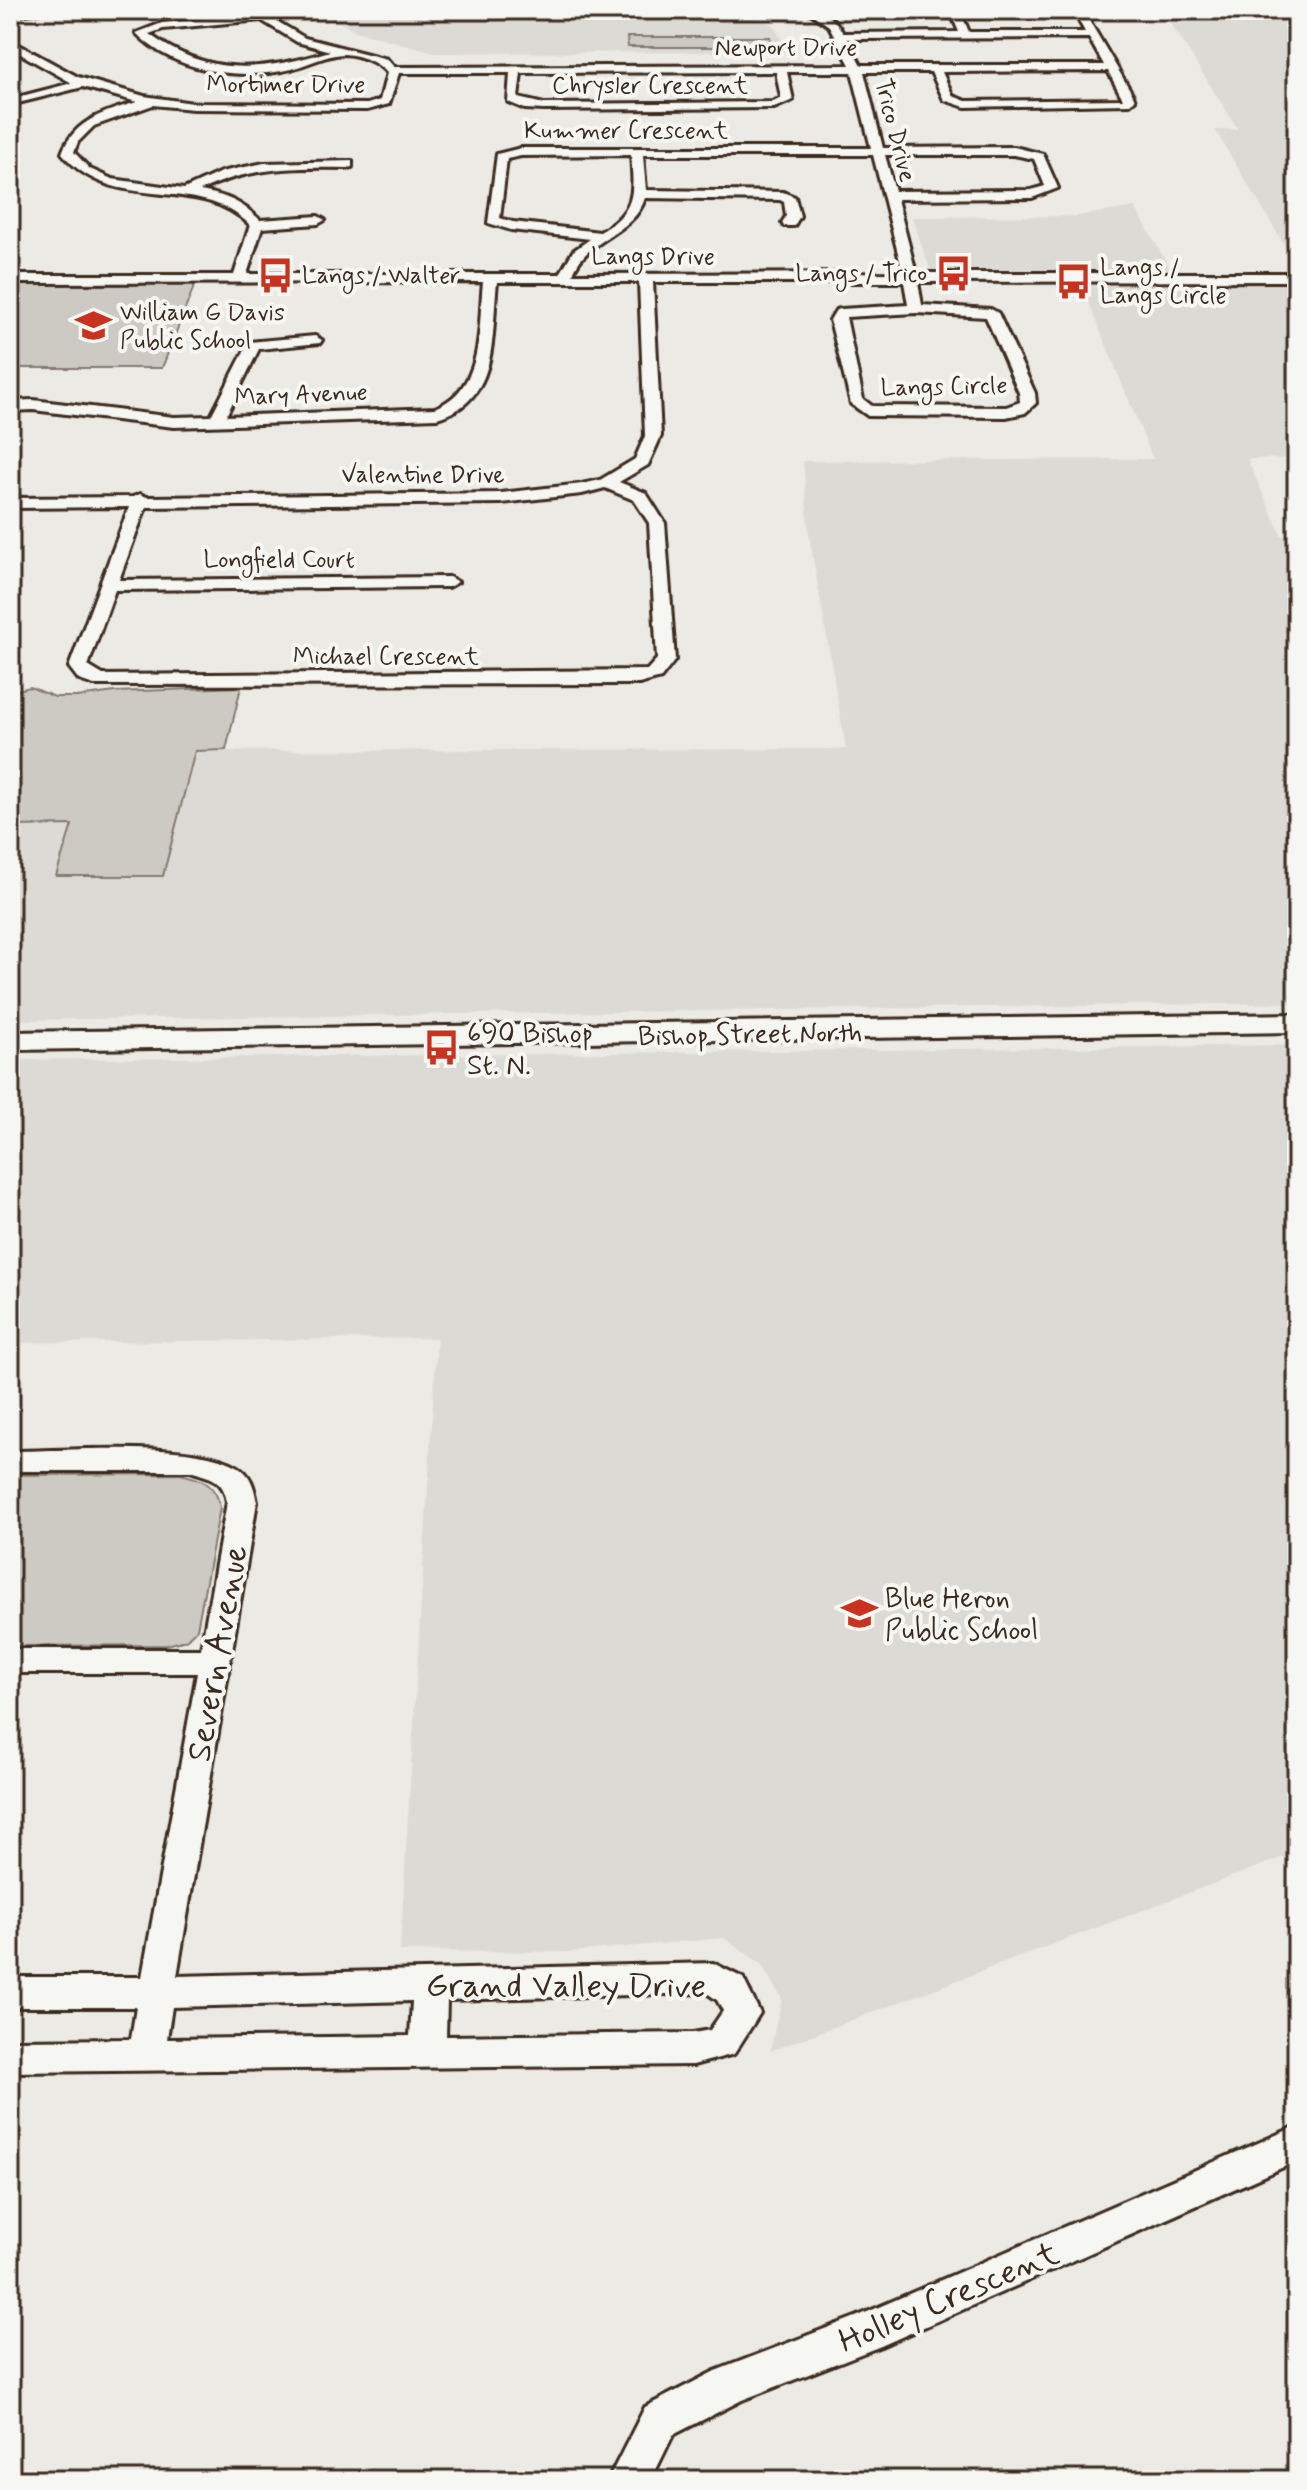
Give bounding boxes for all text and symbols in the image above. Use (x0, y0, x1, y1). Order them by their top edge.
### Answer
street label: Newport Drive (715, 33, 857, 64)
street label: Mortimer Drive (207, 70, 365, 101)
street label: Chrysler Crescent (552, 71, 748, 102)
street label: Trico Drive (867, 75, 922, 186)
street label: Kummer Crescent (524, 116, 728, 147)
street label: Langs Drive (591, 242, 715, 275)
place label: Langs / Langs Circle (1100, 253, 1227, 314)
bus stop icon: Langs / Trico (934, 254, 972, 292)
bus stop icon: Langs / Walter (257, 256, 295, 294)
place label: Langs / Trico (795, 259, 927, 292)
place label: Langs / Walter (302, 261, 461, 294)
bus stop icon: Langs / Langs Circle (1055, 262, 1093, 300)
place label: William G Davis Public School (120, 298, 285, 357)
school or university icon: William G Davis Public School (75, 307, 113, 345)
street label: Langs Circle (880, 371, 1008, 406)
street label: Mary Avenue (234, 378, 368, 413)
street label: Valentine Drive (342, 460, 504, 491)
street label: Longfield Court (203, 545, 355, 578)
street label: Michael Crescent (293, 642, 479, 673)
street label: Bishop Street North (637, 1015, 863, 1056)
place label: 690 Bishop St. N. (467, 1016, 593, 1085)
bus stop icon: 690 Bishop St. N. (422, 1029, 460, 1067)
street label: Severn Avenue (177, 1542, 260, 1765)
place label: Blue Heron Public School (885, 1581, 1038, 1650)
school or university icon: Blue Heron Public School (840, 1594, 878, 1632)
street label: Grand Valley Drive (426, 1964, 706, 2009)
street label: Holley Crescent (832, 2232, 1066, 2365)

